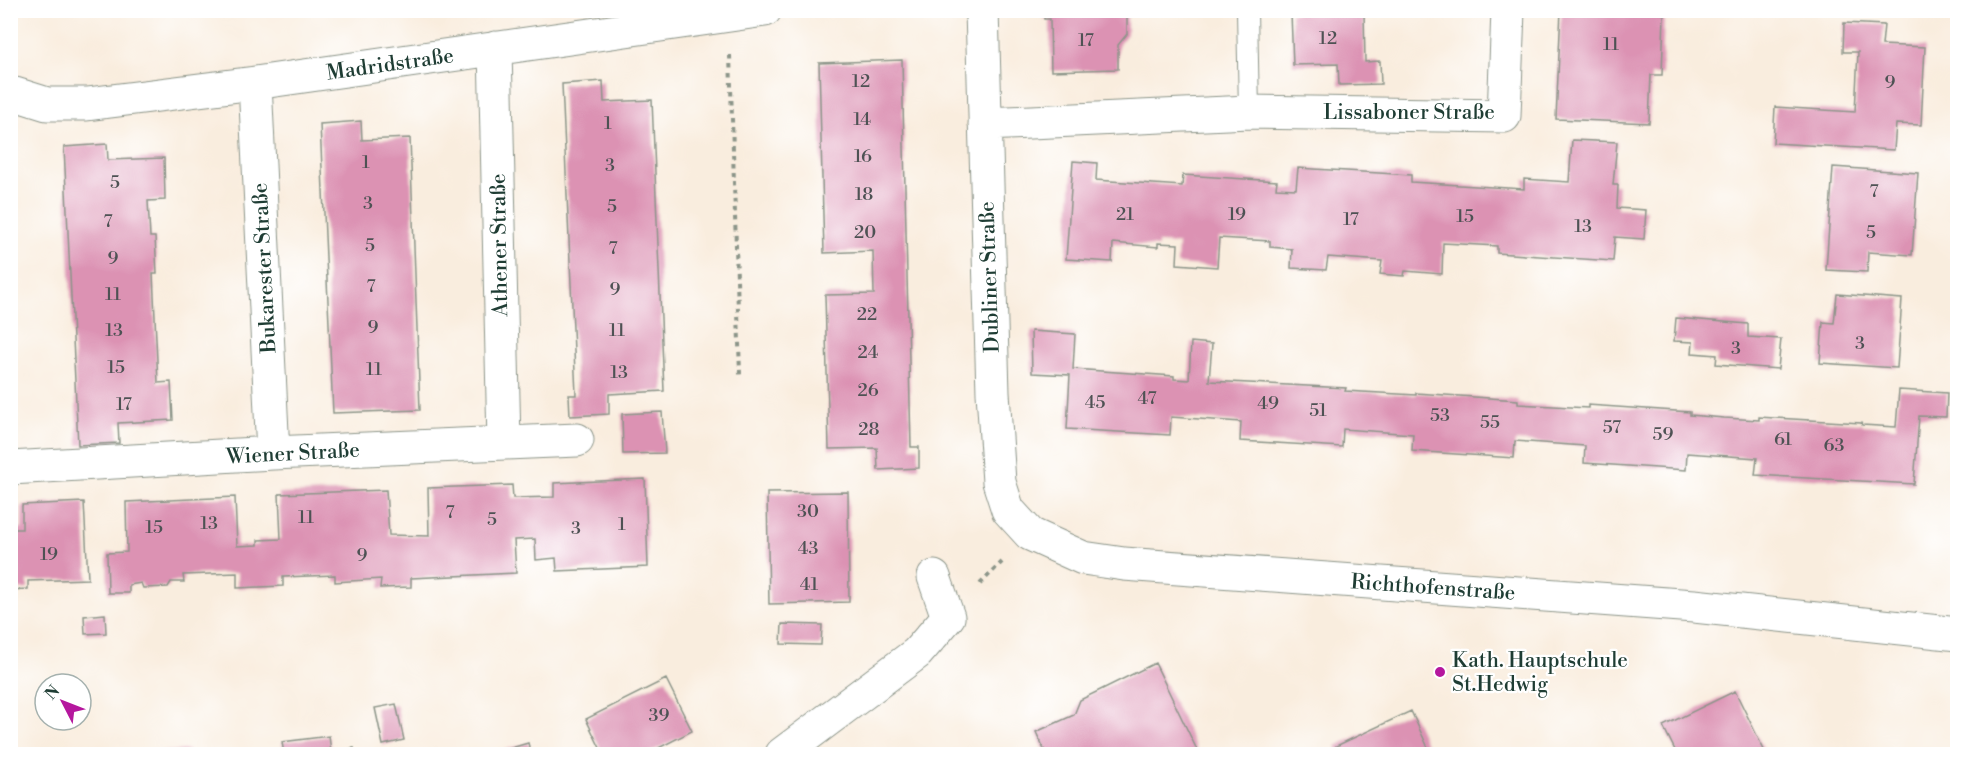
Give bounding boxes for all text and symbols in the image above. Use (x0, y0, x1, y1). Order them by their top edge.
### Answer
house number: 12 (1319, 27, 1337, 50)
house number: 17 (1078, 29, 1094, 52)
house number: 11 (1603, 33, 1619, 56)
street label: Madridstraße (325, 43, 455, 87)
house number: 12 (852, 70, 870, 93)
house number: 9 (1885, 71, 1896, 94)
street label: Lissaboner Straße (1323, 100, 1495, 126)
house number: 14 (853, 108, 871, 131)
house number: 1 (604, 112, 612, 135)
house number: 16 (854, 145, 872, 168)
house number: 1 (362, 151, 370, 174)
house number: 3 (605, 154, 615, 177)
house number: 5 (110, 171, 120, 194)
street label: Athener Straße (486, 173, 514, 318)
house number: 7 (1869, 180, 1879, 203)
street label: Bukarester Straße (248, 182, 282, 355)
house number: 18 (855, 183, 873, 206)
house number: 3 (363, 192, 373, 215)
house number: 5 (607, 195, 617, 218)
street label: Dubliner Straße (974, 201, 1006, 353)
house number: 21 (1116, 203, 1134, 226)
house number: 19 (1228, 203, 1246, 226)
house number: 15 (1456, 205, 1474, 228)
house number: 17 (1343, 208, 1359, 231)
house number: 7 (103, 210, 113, 233)
house number: 13 (1574, 215, 1592, 238)
house number: 20 (854, 221, 876, 244)
house number: 5 (1866, 221, 1876, 244)
house number: 5 (365, 234, 375, 257)
house number: 7 (608, 237, 618, 260)
house number: 9 (108, 247, 119, 270)
house number: 7 (366, 275, 376, 298)
house number: 9 (610, 278, 621, 301)
house number: 11 (105, 283, 121, 306)
house number: 22 (857, 303, 877, 326)
house number: 9 (368, 316, 379, 339)
house number: 13 (105, 319, 123, 342)
house number: 11 (609, 319, 625, 342)
house number: 3 (1855, 332, 1865, 355)
house number: 3 (1731, 337, 1741, 360)
house number: 24 (857, 341, 879, 364)
house number: 15 (107, 356, 125, 379)
house number: 11 (366, 358, 382, 381)
house number: 13 (610, 361, 628, 384)
house number: 26 (857, 379, 879, 402)
house number: 47 (1137, 387, 1157, 410)
house number: 45 (1085, 391, 1105, 414)
house number: 49 (1257, 392, 1279, 415)
house number: 17 (116, 393, 132, 416)
house number: 51 (1309, 399, 1327, 422)
house number: 53 (1430, 404, 1450, 427)
house number: 55 (1480, 411, 1500, 434)
house number: 57 (1603, 416, 1621, 439)
house number: 28 (858, 418, 880, 441)
house number: 59 (1653, 423, 1674, 446)
house number: 61 (1774, 428, 1792, 451)
house number: 63 (1824, 434, 1844, 457)
street label: Wiener Straße (225, 438, 361, 471)
house number: 30 (797, 500, 819, 523)
house number: 7 (445, 501, 455, 524)
house number: 11 (298, 506, 314, 529)
house number: 5 (487, 508, 497, 531)
house number: 13 (200, 512, 218, 535)
house number: 1 (618, 513, 626, 536)
house number: 15 (145, 516, 163, 539)
house number: 3 (571, 517, 581, 540)
house number: 43 (798, 537, 818, 560)
house number: 19 (40, 543, 58, 566)
house number: 9 (357, 544, 368, 567)
street label: Richthofenstraße (1350, 569, 1516, 607)
house number: 41 (800, 573, 818, 596)
place label: Kath. Hauptschule St.Hedwig (1452, 648, 1628, 698)
marker: Kath. Hauptschule St.Hedwig (1433, 665, 1447, 679)
north arrow (33, 672, 93, 732)
text: N (41, 681, 64, 704)
house number: 39 (649, 704, 670, 727)

